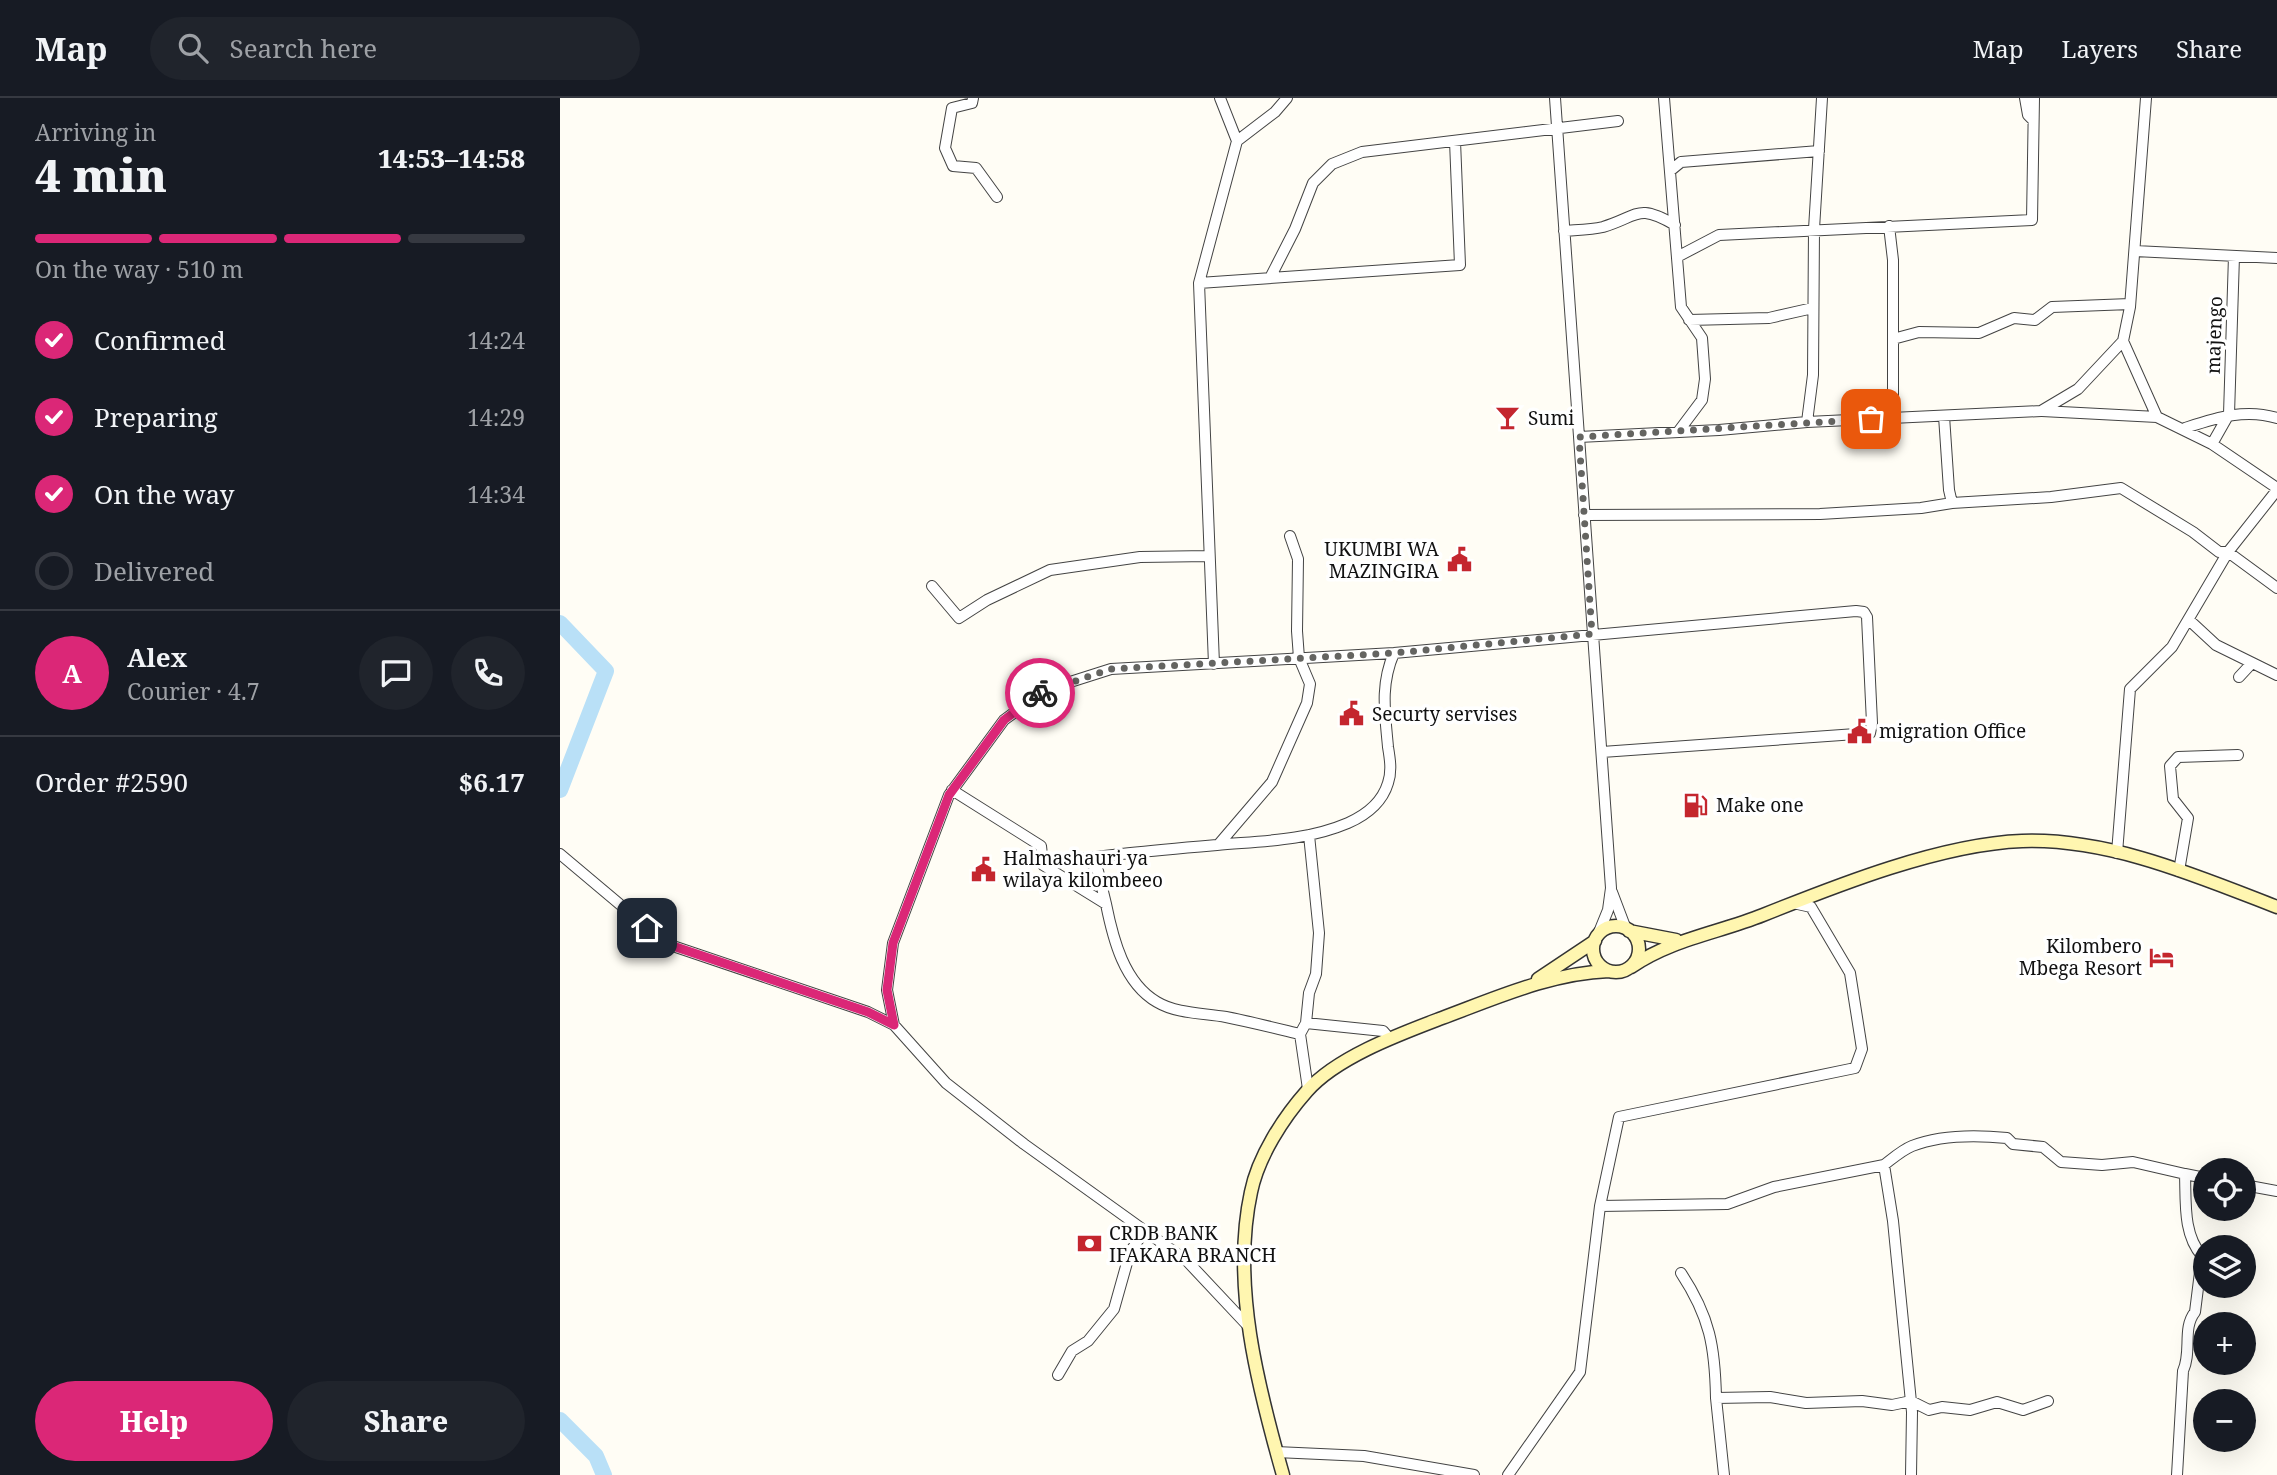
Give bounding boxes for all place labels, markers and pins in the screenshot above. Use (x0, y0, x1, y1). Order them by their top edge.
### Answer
pin (1841, 389, 1901, 449)
bar icon: Sumi (1494, 404, 1522, 432)
place label: Sumi (1528, 405, 1574, 431)
place label: UKUMBI WA MAZINGIRA (1324, 536, 1440, 584)
public building icon: UKUMBI WA MAZINGIRA (1445, 546, 1473, 574)
public building icon: Securty servises (1338, 700, 1366, 728)
place label: Securty servises (1372, 701, 1517, 727)
public building icon: migration Office (1845, 717, 1873, 745)
place label: migration Office (1879, 718, 2026, 744)
fuel station icon: Make one (1682, 791, 1710, 819)
place label: Make one (1716, 792, 1804, 818)
place label: Halmashauri ya wilaya kilombeeo (1003, 845, 1163, 893)
public building icon: Halmashauri ya wilaya kilombeeo (969, 855, 997, 883)
pin (617, 898, 677, 958)
place label: Kilombero Mbega Resort (2019, 933, 2142, 981)
hotel icon: Kilombero Mbega Resort (2148, 943, 2176, 971)
place label: CRDB BANK IFAKARA BRANCH (1109, 1220, 1276, 1268)
bank icon: CRDB BANK IFAKARA BRANCH (1075, 1230, 1103, 1258)

